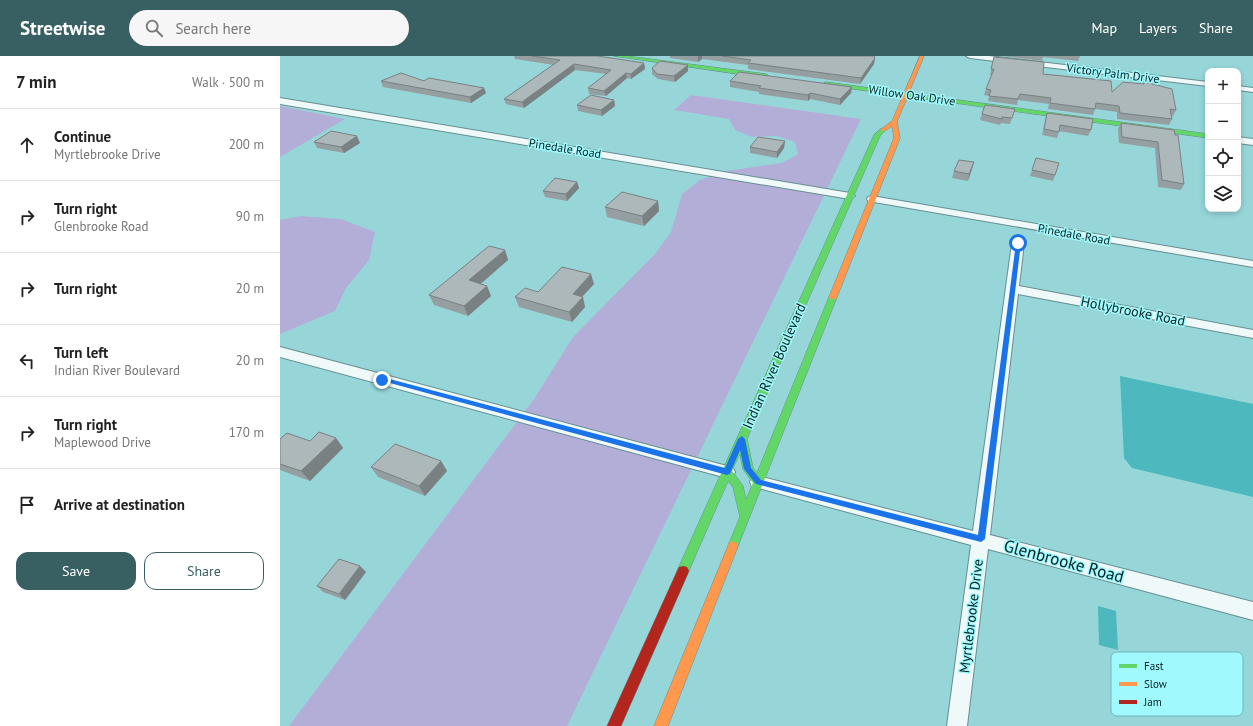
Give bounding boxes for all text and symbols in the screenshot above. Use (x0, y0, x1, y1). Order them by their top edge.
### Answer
search box (129, 10, 409, 46)
text: Streetwise (20, 16, 105, 40)
icon: search (143, 17, 165, 39)
text: Search here (175, 19, 251, 38)
text: Map (1091, 19, 1117, 37)
text: Layers (1139, 19, 1177, 37)
text: Share (1199, 19, 1233, 37)
street label: Victory Palm Drive (1065, 60, 1160, 86)
map controls (1205, 68, 1241, 212)
button: + (1205, 68, 1241, 104)
text: 7 min (16, 71, 57, 93)
text: Walk · 500 m (192, 74, 264, 91)
street label: Willow Oak Drive (867, 81, 957, 109)
button: − (1205, 104, 1241, 140)
text: Continue (54, 127, 111, 146)
icon: ahead (16, 134, 38, 156)
street label: Pinedale Road (528, 135, 602, 161)
text: 200 m (229, 136, 264, 153)
button: locate (1205, 140, 1241, 176)
text: Myrtlebrooke Drive (54, 146, 161, 163)
button: layers (1205, 176, 1241, 212)
text: Turn right (54, 199, 117, 218)
icon: right (16, 206, 38, 228)
text: 90 m (236, 208, 264, 225)
text: Glenbrooke Road (54, 218, 149, 235)
street label: Pinedale Road (1037, 220, 1111, 248)
route start (1009, 234, 1027, 252)
icon: right (16, 278, 38, 300)
text: Turn right (54, 279, 117, 298)
text: 20 m (236, 280, 264, 297)
street label: Hollybrooke Road (1079, 292, 1187, 330)
street label: Indian River Boulevard (738, 300, 810, 432)
text: Turn left (54, 343, 108, 362)
icon: left (16, 350, 38, 372)
text: 20 m (236, 352, 264, 369)
text: Indian River Boulevard (54, 362, 180, 379)
route end (373, 371, 391, 389)
text: Turn right (54, 415, 117, 434)
icon: right (16, 422, 38, 444)
text: 170 m (229, 424, 264, 441)
text: Maplewood Drive (54, 434, 151, 451)
icon: arrive (16, 494, 38, 516)
text: Arrive at destination (54, 495, 185, 514)
street label: Glenbrooke Road (1001, 534, 1127, 588)
button: Save (16, 552, 136, 590)
button: Share (144, 552, 264, 590)
street label: Myrtlebrooke Drive (955, 558, 987, 674)
legend (1111, 652, 1243, 716)
text: Fast (1144, 659, 1164, 673)
text: Slow (1144, 677, 1167, 691)
text: Jam (1143, 695, 1162, 709)

